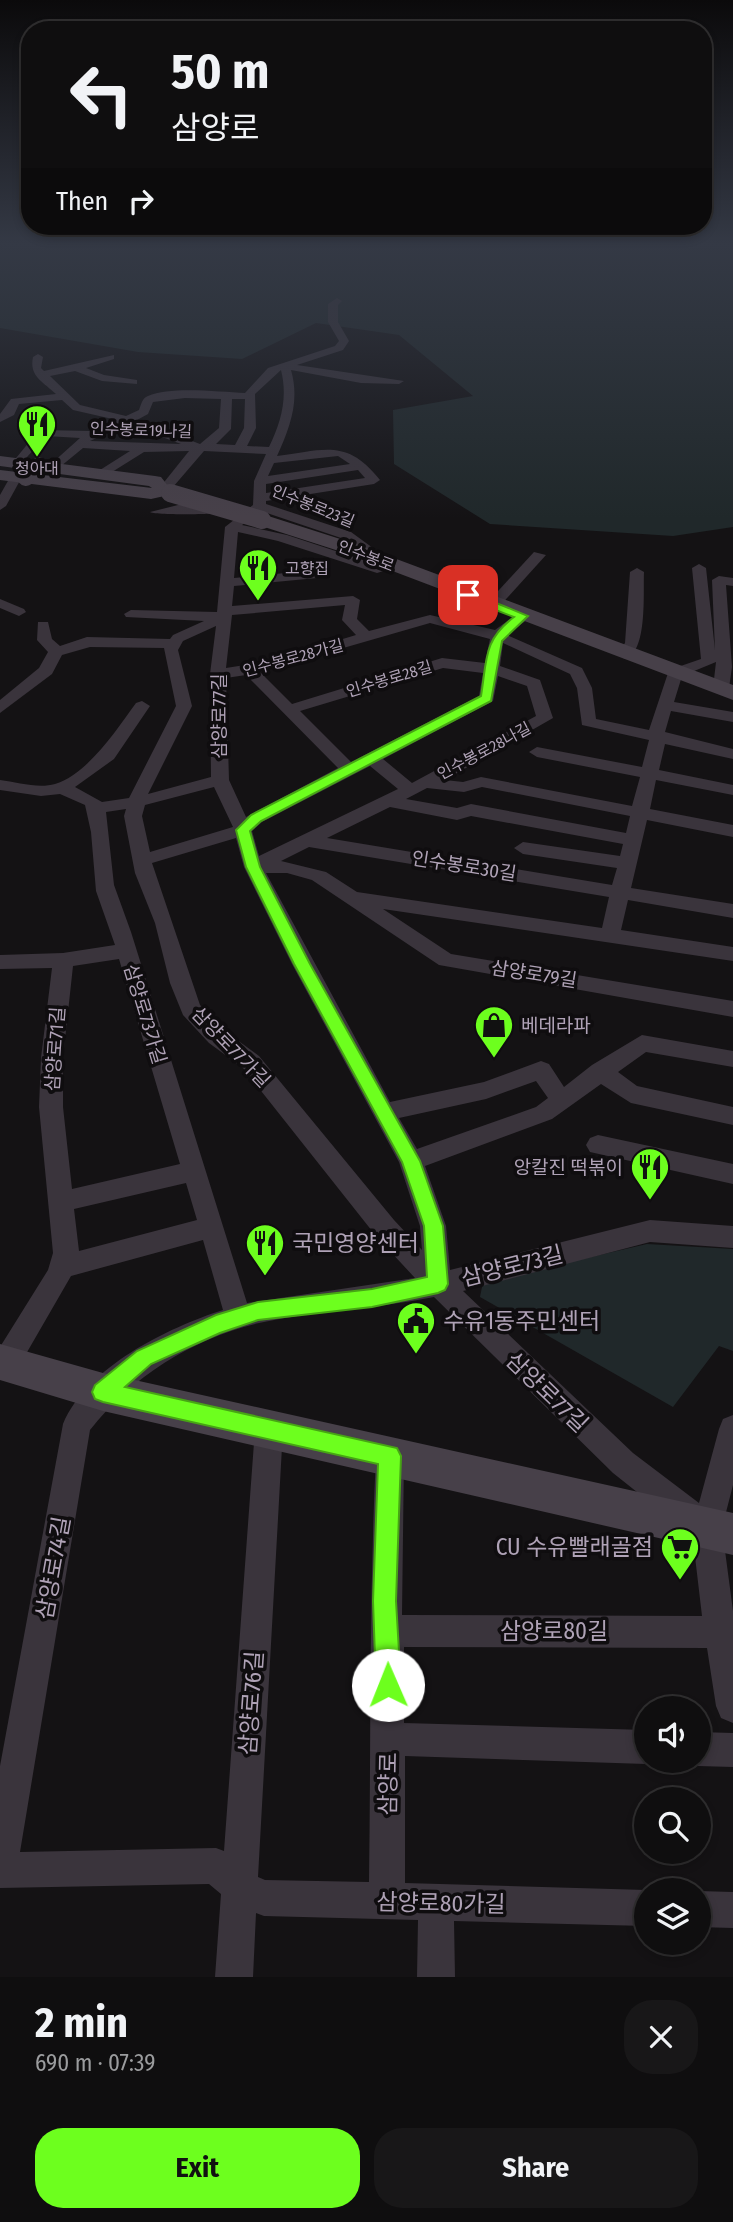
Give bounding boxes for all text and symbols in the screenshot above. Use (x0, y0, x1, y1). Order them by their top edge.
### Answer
text: 50 m (171, 42, 269, 101)
icon: left (56, 49, 147, 140)
text: 삼양로 (171, 109, 259, 147)
icon: right (122, 182, 160, 220)
text: Then (56, 186, 108, 217)
restaurant icon: 청아대 (16, 403, 58, 458)
street label: 인수봉로19나길 (90, 419, 192, 441)
place label: 청아대 (15, 459, 59, 478)
street label: 인수봉로23길 (269, 481, 357, 531)
street label: 인수봉로 (335, 537, 397, 576)
restaurant icon: 고향집 (237, 547, 279, 602)
place label: 고향집 (285, 559, 329, 578)
pin (438, 565, 498, 625)
icon: arrive (449, 576, 487, 614)
street label: 인수봉로28가길 (241, 635, 345, 681)
street label: 인수봉로28길 (344, 657, 434, 701)
street label: 삼양로77길 (208, 673, 231, 759)
street label: 인수봉로28나길 (434, 718, 534, 784)
street label: 인수봉로30길 (410, 846, 518, 886)
street label: 삼양로79길 (489, 956, 579, 992)
street label: 삼양로73가길 (119, 961, 171, 1067)
street label: 삼양로77가길 (187, 1002, 275, 1092)
shop icon: 베데라파 (473, 1004, 515, 1059)
street label: 삼양로71길 (41, 1006, 69, 1092)
place label: 베데라파 (521, 1014, 591, 1037)
restaurant icon: 앙칼진 떡볶이 (629, 1146, 671, 1201)
place label: 앙칼진 떡볶이 (514, 1156, 623, 1179)
restaurant icon: 국민영양센터 (244, 1222, 286, 1277)
place label: 국민영양센터 (292, 1229, 419, 1257)
street label: 삼양로73길 (458, 1240, 566, 1292)
public building icon: 수유1동주민센터 (395, 1300, 437, 1355)
place label: 수유1동주민센터 (443, 1307, 600, 1335)
street label: 삼양로77길 (500, 1346, 594, 1438)
street label: 삼양로74길 (30, 1514, 76, 1622)
supermarket icon: CU 수유빨래골점 (659, 1526, 701, 1581)
place label: CU 수유빨래골점 (496, 1533, 653, 1561)
street label: 삼양로80길 (500, 1617, 608, 1645)
position arrow (351, 1648, 425, 1722)
street label: 삼양로76길 (233, 1650, 269, 1756)
map controls (634, 1696, 711, 1955)
button: sound (634, 1696, 711, 1773)
street label: 삼양로 (373, 1752, 403, 1816)
button: search (634, 1787, 711, 1864)
button: layers (634, 1878, 711, 1955)
street label: 삼양로80가길 (376, 1888, 506, 1918)
text: 2 min (35, 1998, 128, 2048)
button: close (624, 2000, 698, 2074)
text: 690 m · 07:39 (35, 2049, 155, 2077)
button: Exit (35, 2128, 360, 2208)
button: Share (374, 2128, 698, 2208)

